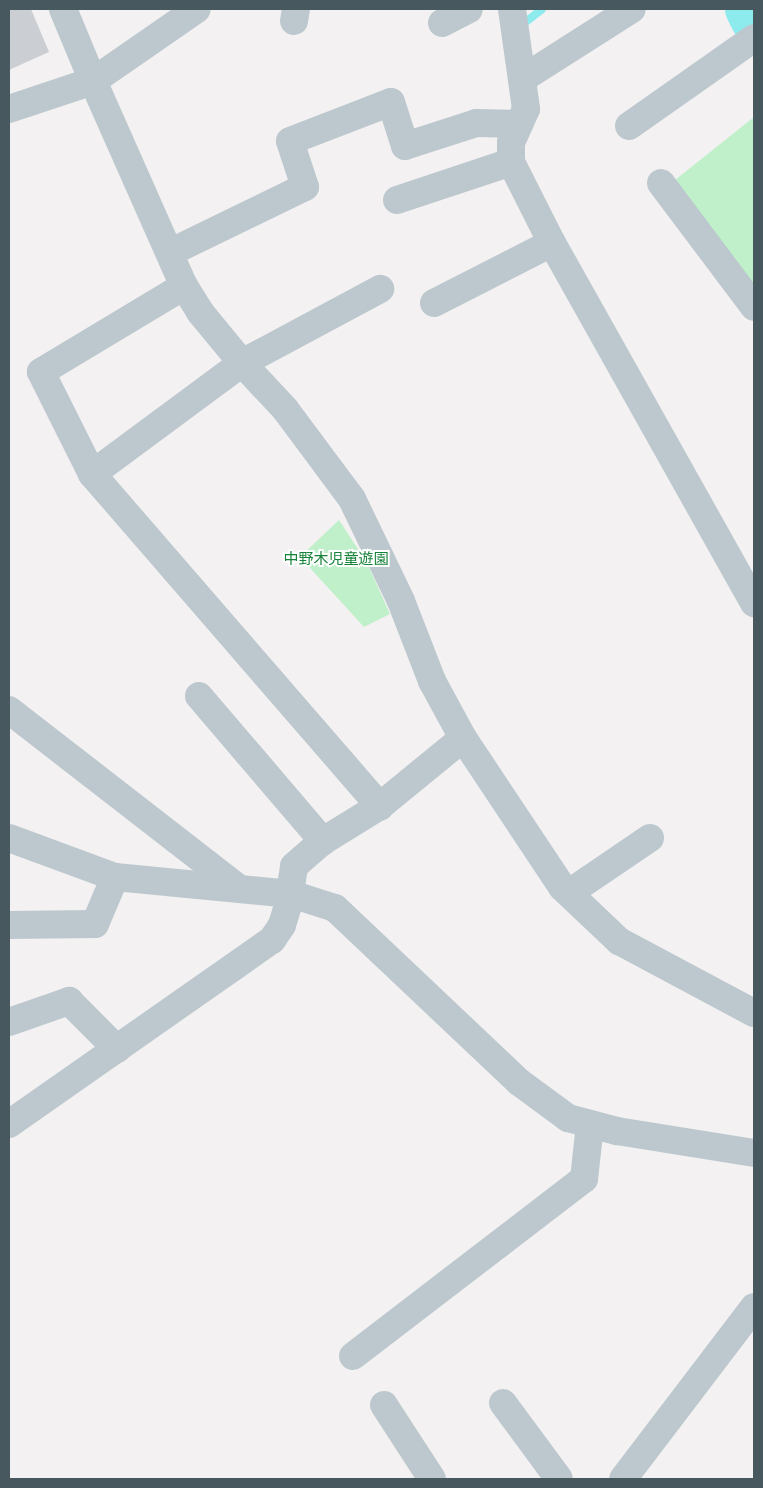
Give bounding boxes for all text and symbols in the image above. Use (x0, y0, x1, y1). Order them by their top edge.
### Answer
park label: 中野木児童遊園 (284, 550, 388, 568)

